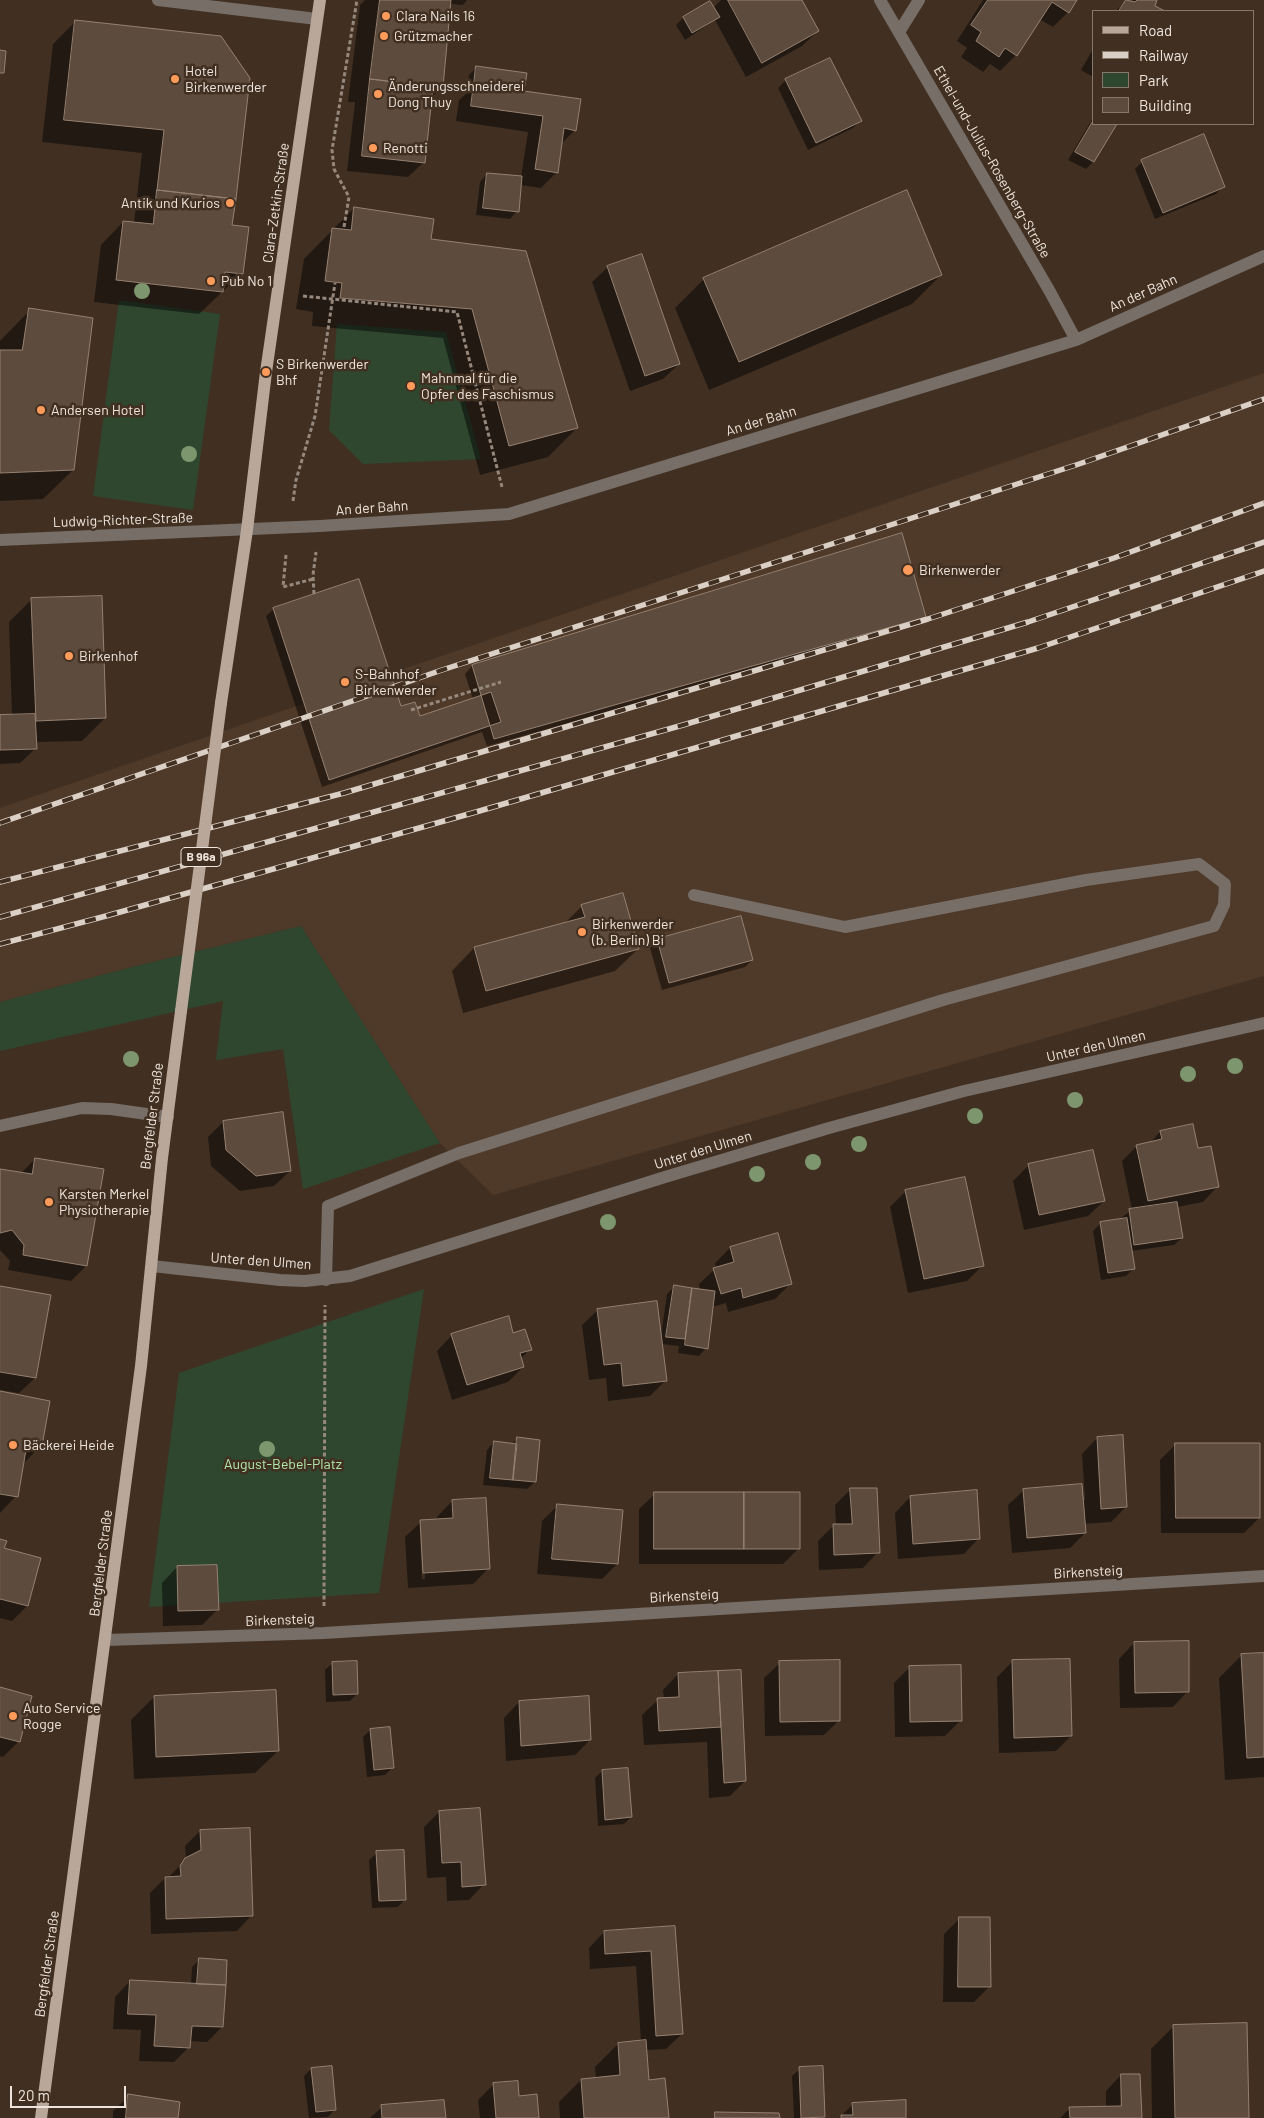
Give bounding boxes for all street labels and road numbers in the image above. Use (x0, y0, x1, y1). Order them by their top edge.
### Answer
street label: Ethel-und-Julius-Rosenberg-Straße (930, 63, 1054, 261)
street label: Clara-Zetkin-Straße (259, 142, 293, 264)
street label: An der Bahn (1106, 271, 1180, 315)
street label: An der Bahn (724, 402, 798, 440)
street label: An der Bahn (335, 497, 409, 519)
street label: Ludwig-Richter-Straße (53, 509, 193, 531)
road number: B 96a (181, 848, 221, 866)
street label: Unter den Ulmen (1045, 1026, 1147, 1066)
street label: Bergfelder Straße (137, 1062, 167, 1170)
street label: Unter den Ulmen (652, 1127, 754, 1173)
street label: Unter den Ulmen (210, 1249, 312, 1273)
street label: Bergfelder Straße (86, 1509, 116, 1617)
street label: Birkensteig (1053, 1562, 1123, 1582)
street label: Birkensteig (649, 1586, 719, 1606)
street label: Birkensteig (245, 1610, 315, 1630)
street label: Bergfelder Straße (31, 1910, 63, 2018)

